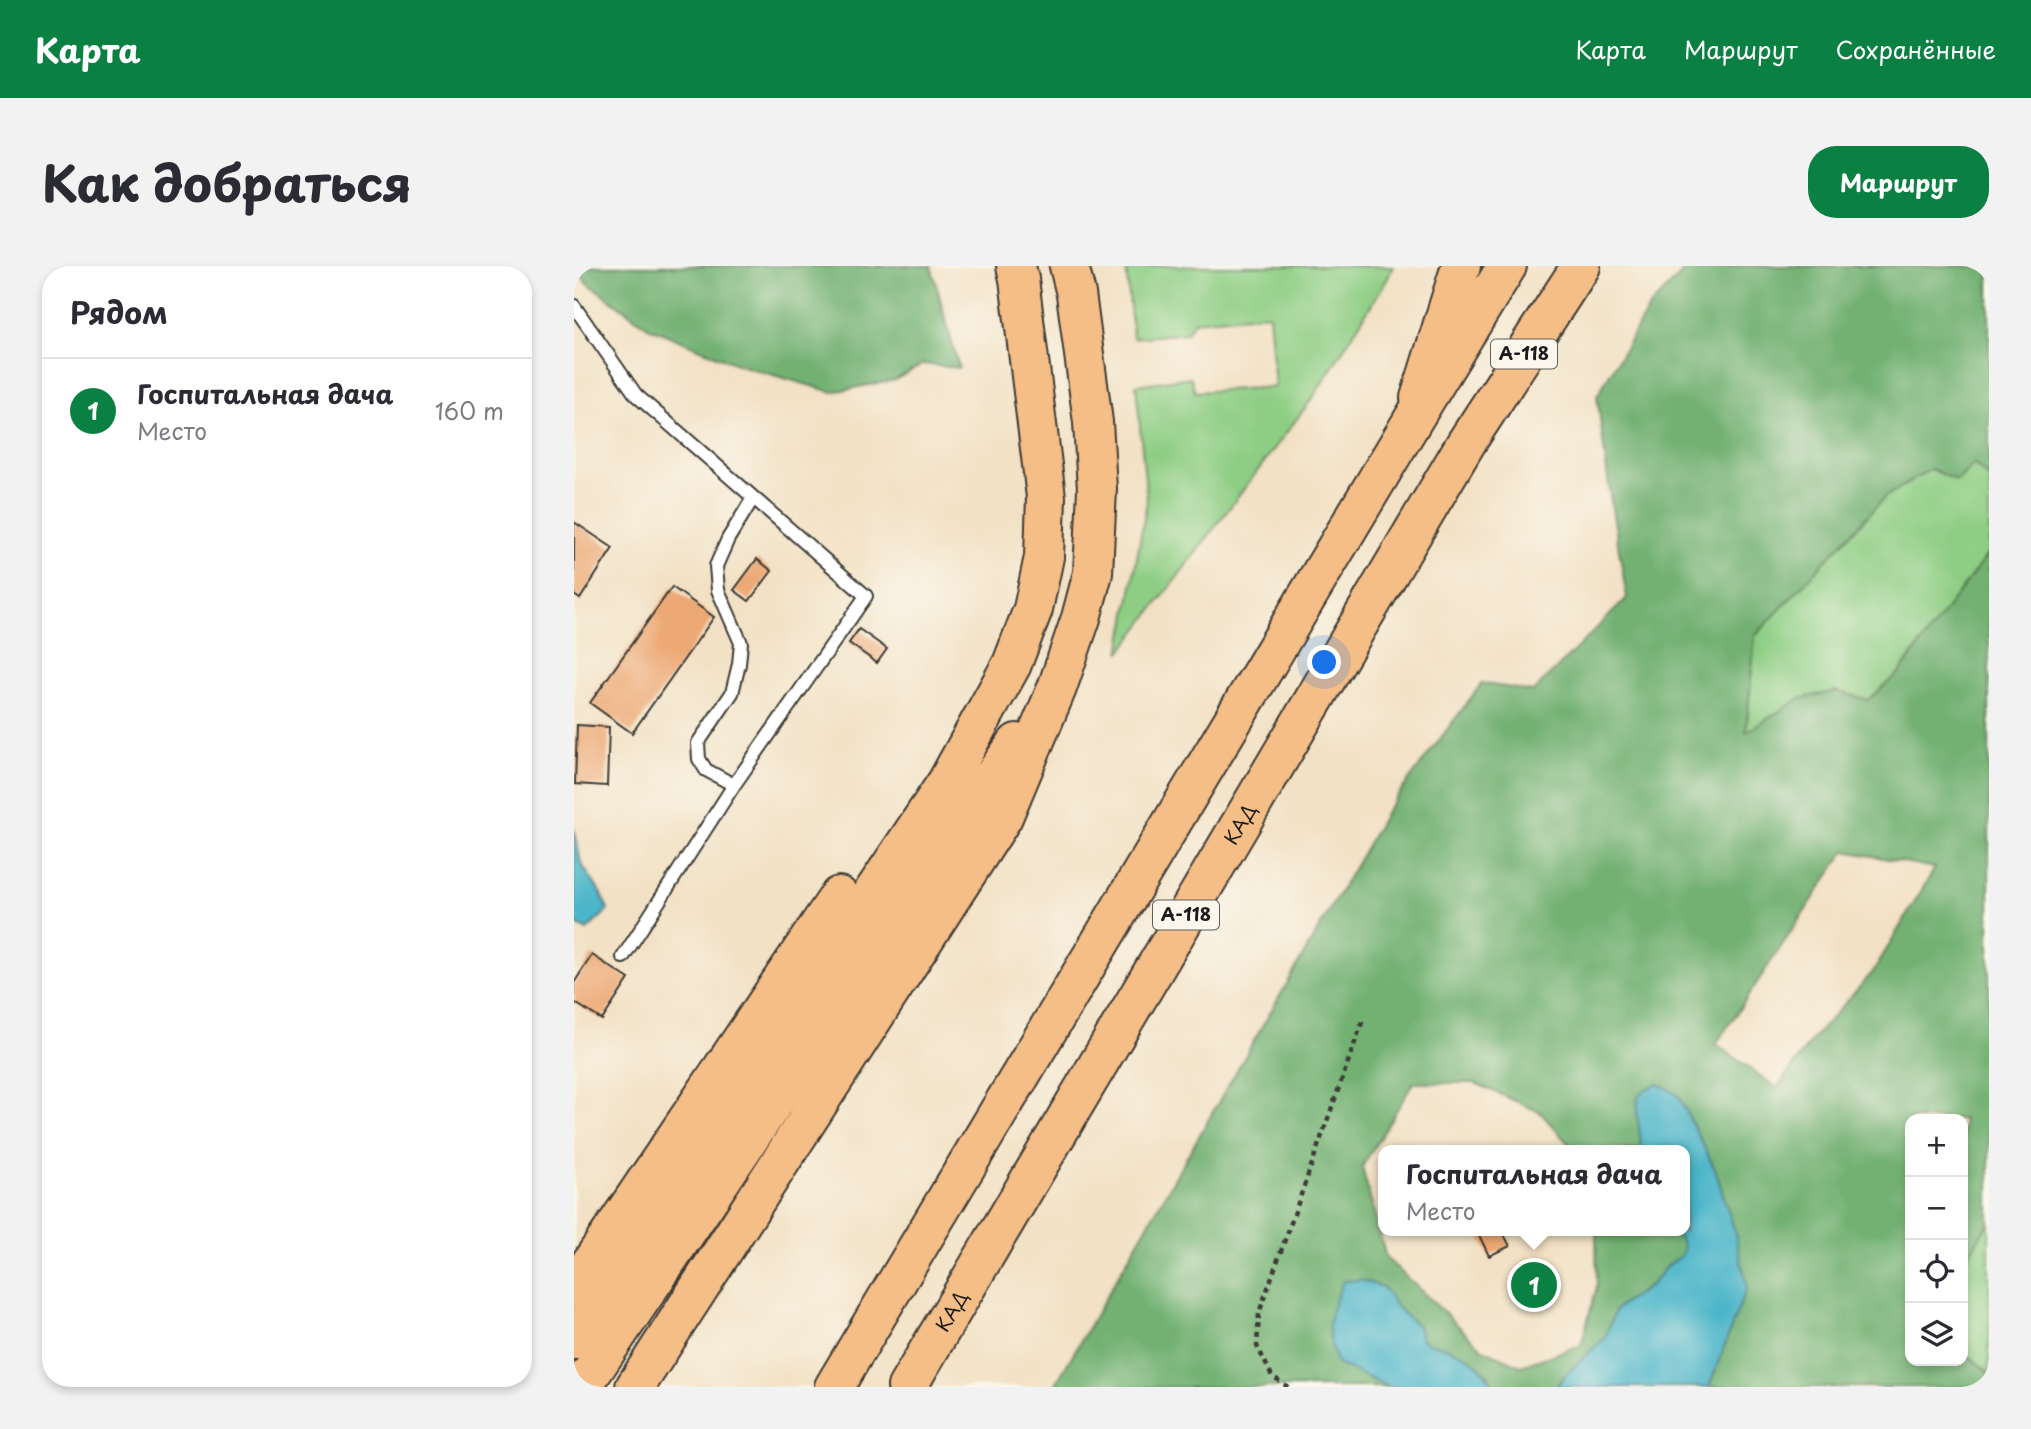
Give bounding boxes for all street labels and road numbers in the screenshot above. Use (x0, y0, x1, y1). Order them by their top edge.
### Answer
road number: А-118 (1491, 340, 1557, 368)
street label: КАД (1216, 798, 1262, 850)
road number: А-118 (1153, 900, 1219, 930)
street label: КАД (928, 1285, 974, 1337)

